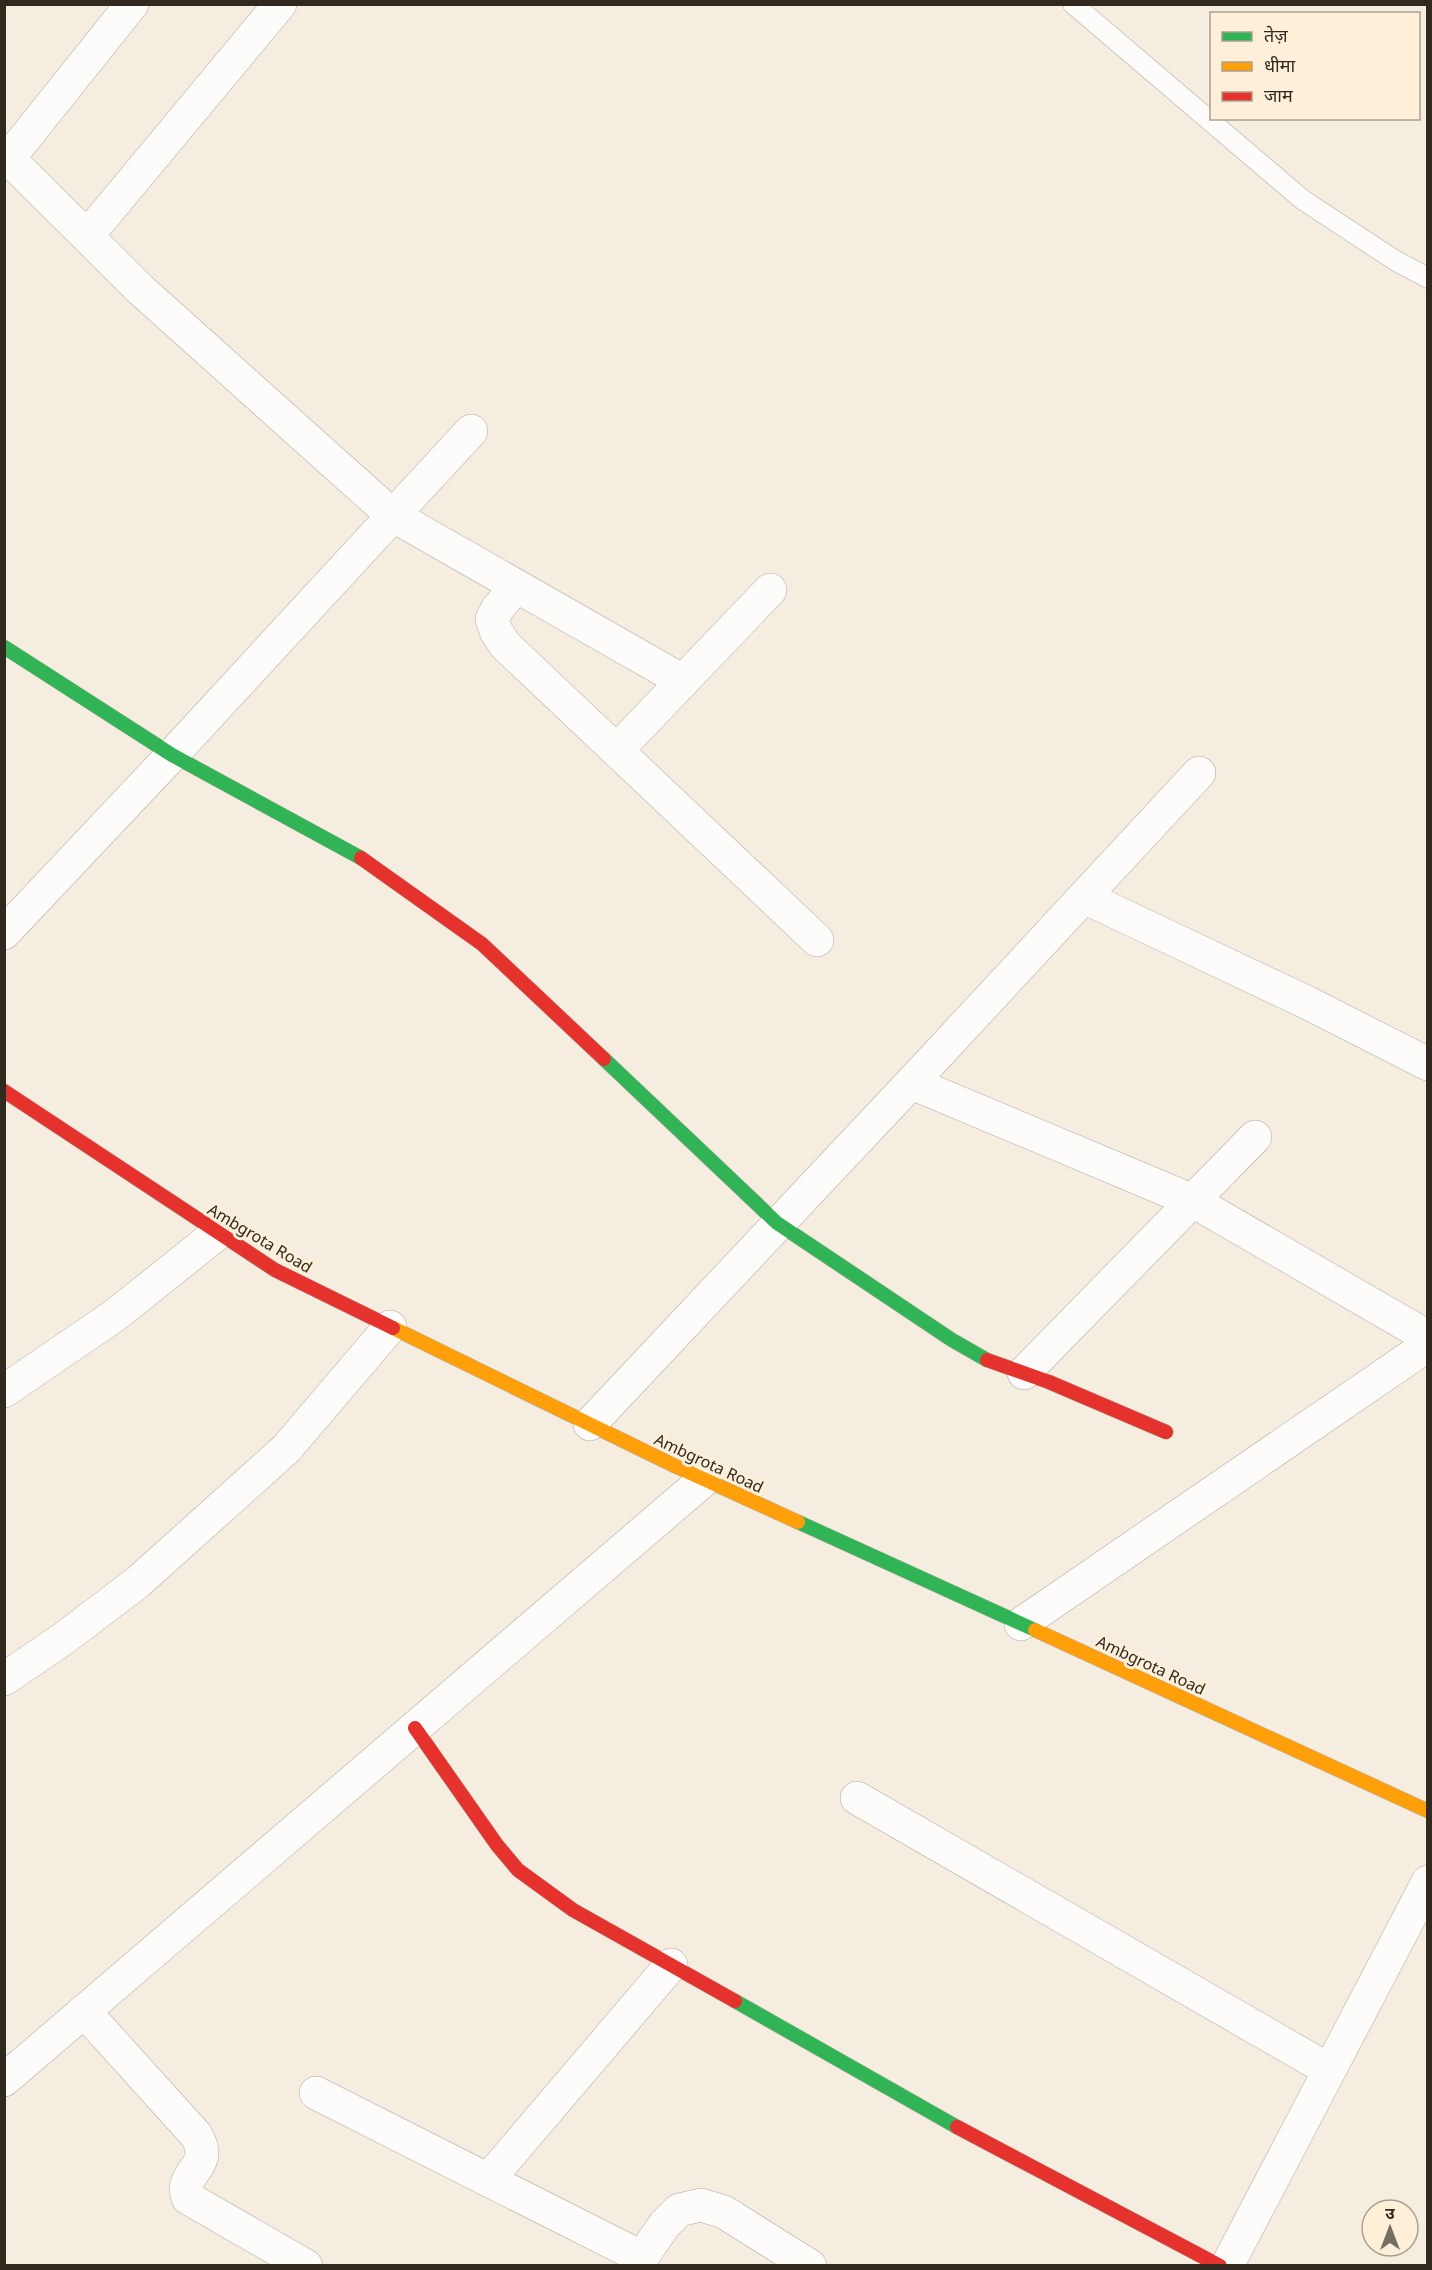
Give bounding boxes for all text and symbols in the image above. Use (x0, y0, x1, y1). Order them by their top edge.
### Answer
legend (1210, 12, 1420, 120)
text: तेज़ (1264, 23, 1288, 47)
text: धीमा (1264, 53, 1295, 77)
text: जाम (1264, 83, 1294, 107)
street label: Ambgrota Road (204, 1198, 316, 1278)
street label: Ambgrota Road (651, 1428, 767, 1498)
street label: Ambgrota Road (1093, 1630, 1209, 1700)
north arrow (1360, 2198, 1420, 2258)
text: उ (1385, 2202, 1395, 2224)

